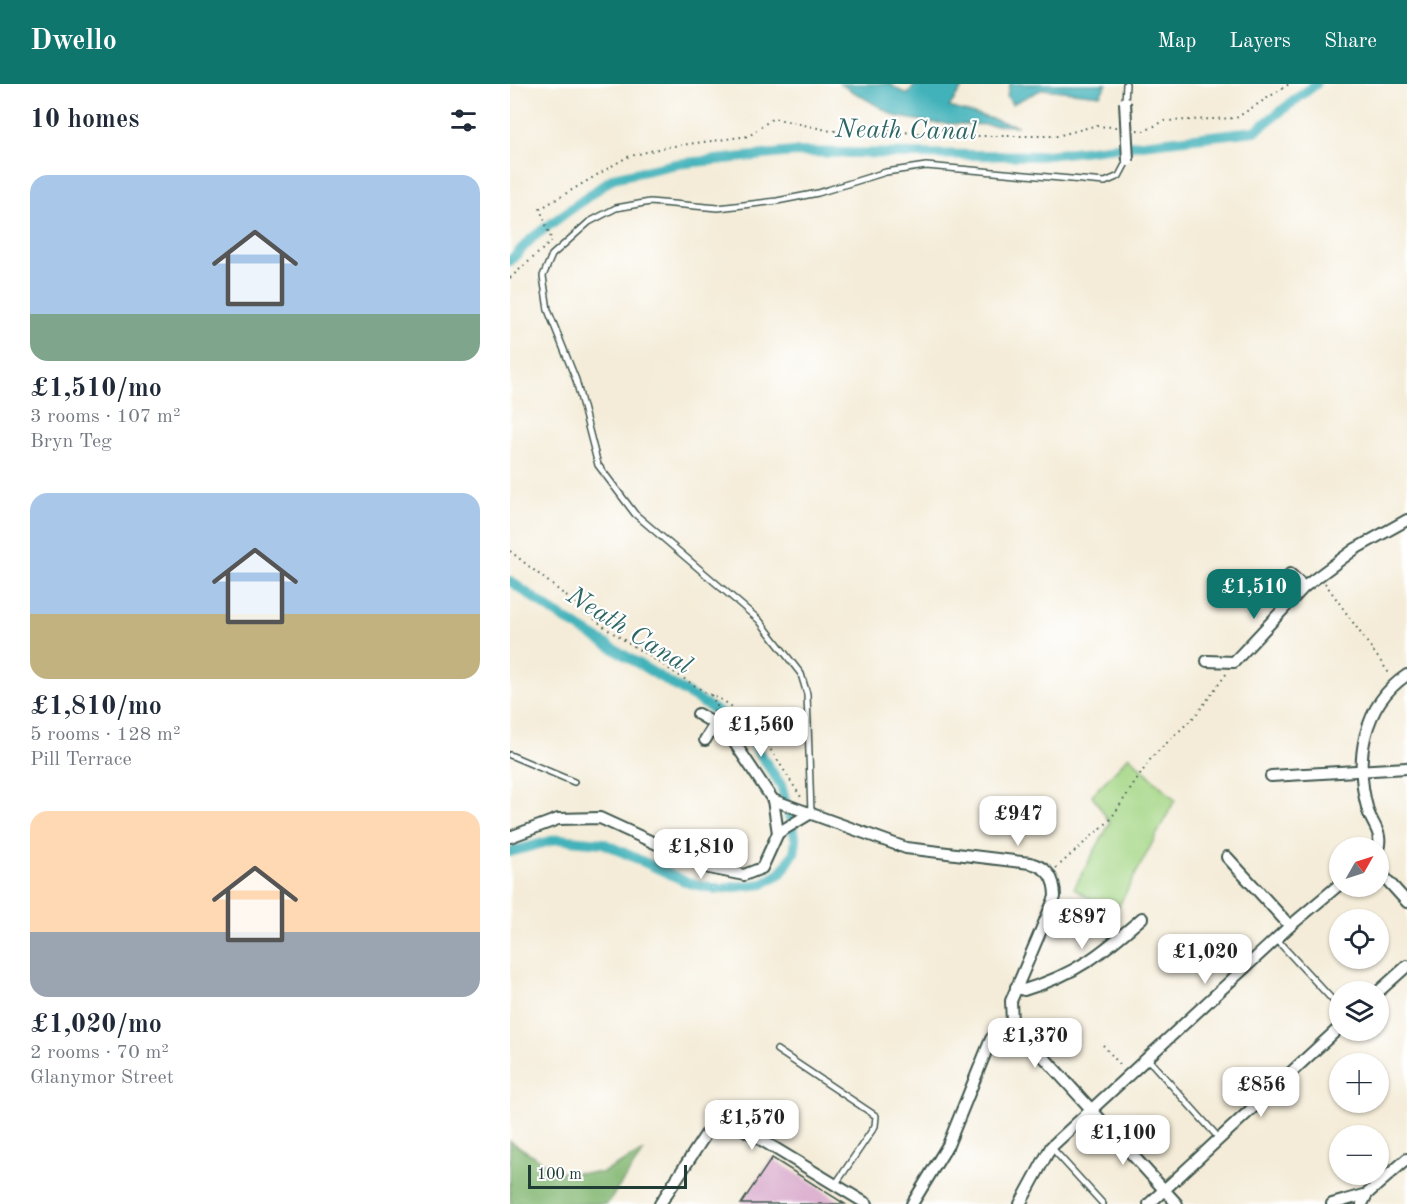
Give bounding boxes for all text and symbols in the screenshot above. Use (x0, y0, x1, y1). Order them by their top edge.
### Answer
text: Dwello (30, 28, 117, 56)
text: Map (1157, 31, 1196, 52)
text: Layers (1229, 31, 1291, 52)
text: Share (1324, 31, 1377, 52)
icon: filters (447, 104, 480, 137)
text: 10 homes (30, 107, 139, 133)
water label: Neath Canal (834, 117, 978, 145)
icon: home (201, 214, 309, 322)
text: £1,510/mo (30, 376, 162, 402)
text: 3 rooms · 107 m² (30, 407, 180, 427)
text: Bryn Teg (30, 432, 112, 452)
icon: home (201, 532, 309, 640)
pin: £1,510 (1205, 569, 1303, 620)
text: £1,510 (1221, 578, 1287, 598)
water label: Neath Canal (561, 582, 696, 680)
text: £1,810/mo (30, 694, 162, 720)
pin: £1,560 (712, 707, 810, 758)
text: £1,560 (728, 716, 794, 736)
text: 5 rooms · 128 m² (30, 725, 180, 745)
text: Pill Terrace (30, 750, 132, 770)
pin: £947 (982, 796, 1054, 847)
text: £947 (993, 805, 1043, 825)
pin: £1,810 (652, 829, 750, 880)
north arrow (1329, 837, 1389, 897)
map controls (1329, 837, 1389, 1185)
text: £1,810 (668, 838, 734, 858)
icon: home (201, 850, 309, 958)
pin: £897 (1046, 899, 1118, 950)
text: £897 (1057, 908, 1107, 928)
button: locate (1329, 909, 1389, 969)
pin: £1,020 (1156, 934, 1254, 985)
text: £1,020 (1172, 943, 1238, 963)
button: layers (1329, 981, 1389, 1041)
text: £1,020/mo (30, 1012, 162, 1038)
pin: £1,370 (986, 1018, 1084, 1069)
text: £1,370 (1002, 1027, 1068, 1047)
text: 2 rooms · 70 m² (30, 1043, 169, 1063)
button: + (1329, 1053, 1389, 1113)
pin: £856 (1225, 1067, 1297, 1118)
text: Glanymor Street (30, 1068, 174, 1088)
text: £856 (1236, 1076, 1286, 1096)
pin: £1,570 (703, 1100, 801, 1151)
text: £1,570 (719, 1109, 785, 1129)
pin: £1,100 (1074, 1115, 1172, 1166)
text: £1,100 (1090, 1124, 1156, 1144)
button: − (1329, 1125, 1389, 1185)
scale bar (528, 1162, 687, 1190)
text: 100 m (537, 1167, 582, 1183)

